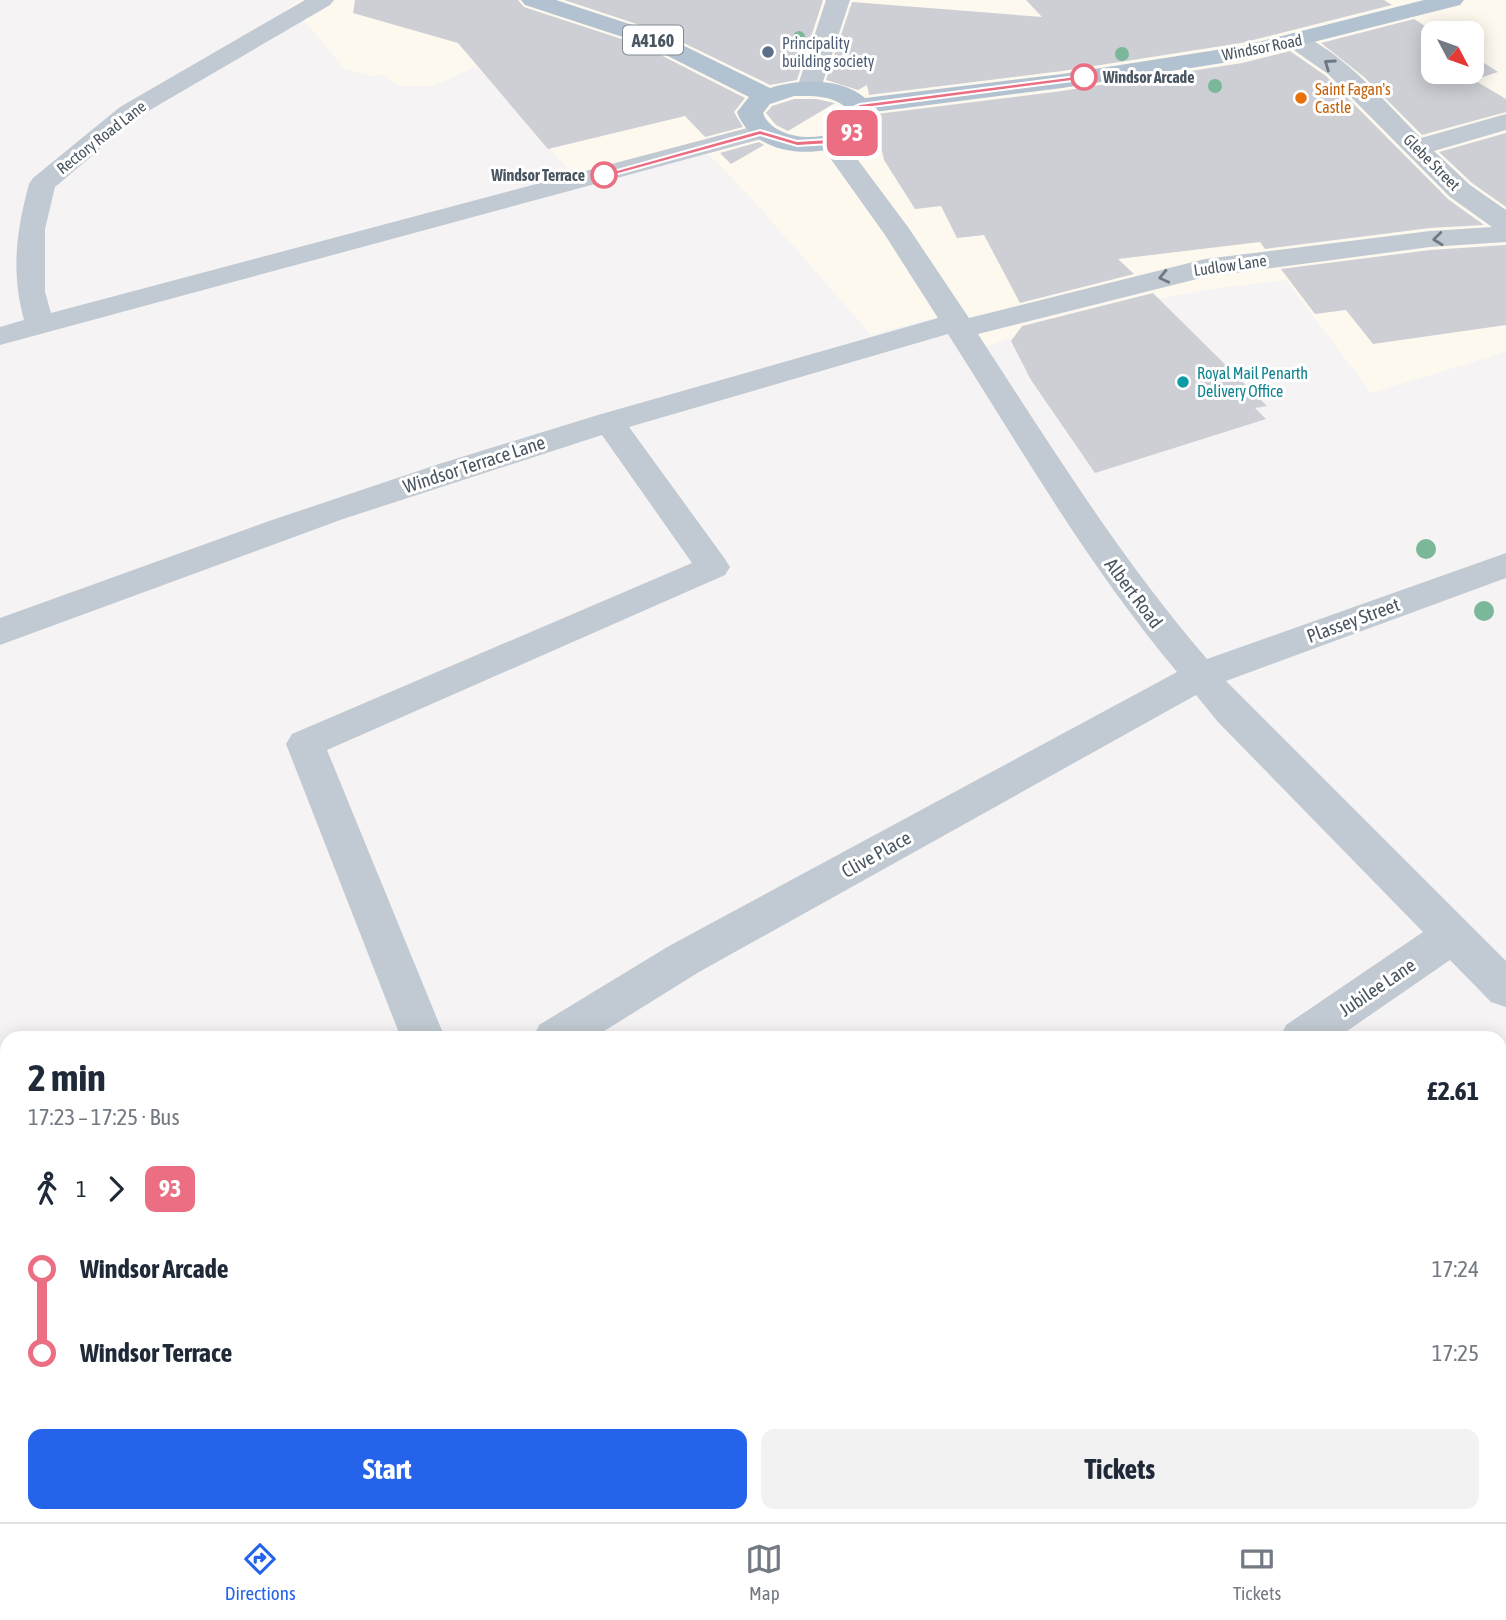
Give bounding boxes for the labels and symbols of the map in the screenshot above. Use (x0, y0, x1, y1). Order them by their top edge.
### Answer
north arrow (1421, 21, 1484, 84)
road number: A4160 (623, 26, 683, 55)
street label: Windsor Road (1220, 30, 1304, 64)
place label: Principality building society (782, 34, 875, 71)
marker: Principality building society (760, 44, 776, 60)
one-way arrow (1324, 60, 1337, 72)
marker: Windsor Arcade (1071, 64, 1097, 90)
place label: Windsor Arcade (1102, 68, 1194, 86)
place label: Saint Fagan's Castle (1315, 80, 1391, 116)
marker: Saint Fagan's Castle (1293, 90, 1309, 106)
street label: Rectory Road Lane (53, 97, 150, 178)
line badge: 93 (820, 110, 884, 156)
street label: Glebe Street (1400, 130, 1464, 194)
marker: Windsor Terrace (591, 162, 617, 188)
place label: Windsor Terrace (490, 166, 585, 184)
one-way arrow (1432, 231, 1444, 246)
street label: Ludlow Lane (1192, 251, 1268, 279)
one-way arrow (1158, 269, 1170, 283)
place label: Royal Mail Penarth Delivery Office (1197, 364, 1308, 401)
marker: Royal Mail Penarth Delivery Office (1175, 374, 1191, 390)
street label: Windsor Terrace Lane (400, 431, 548, 497)
street label: Albert Road (1101, 554, 1167, 632)
street label: Plassey Street (1304, 593, 1402, 647)
street label: Clive Place (838, 826, 914, 882)
street label: Jubilee Lane (1335, 953, 1419, 1021)

